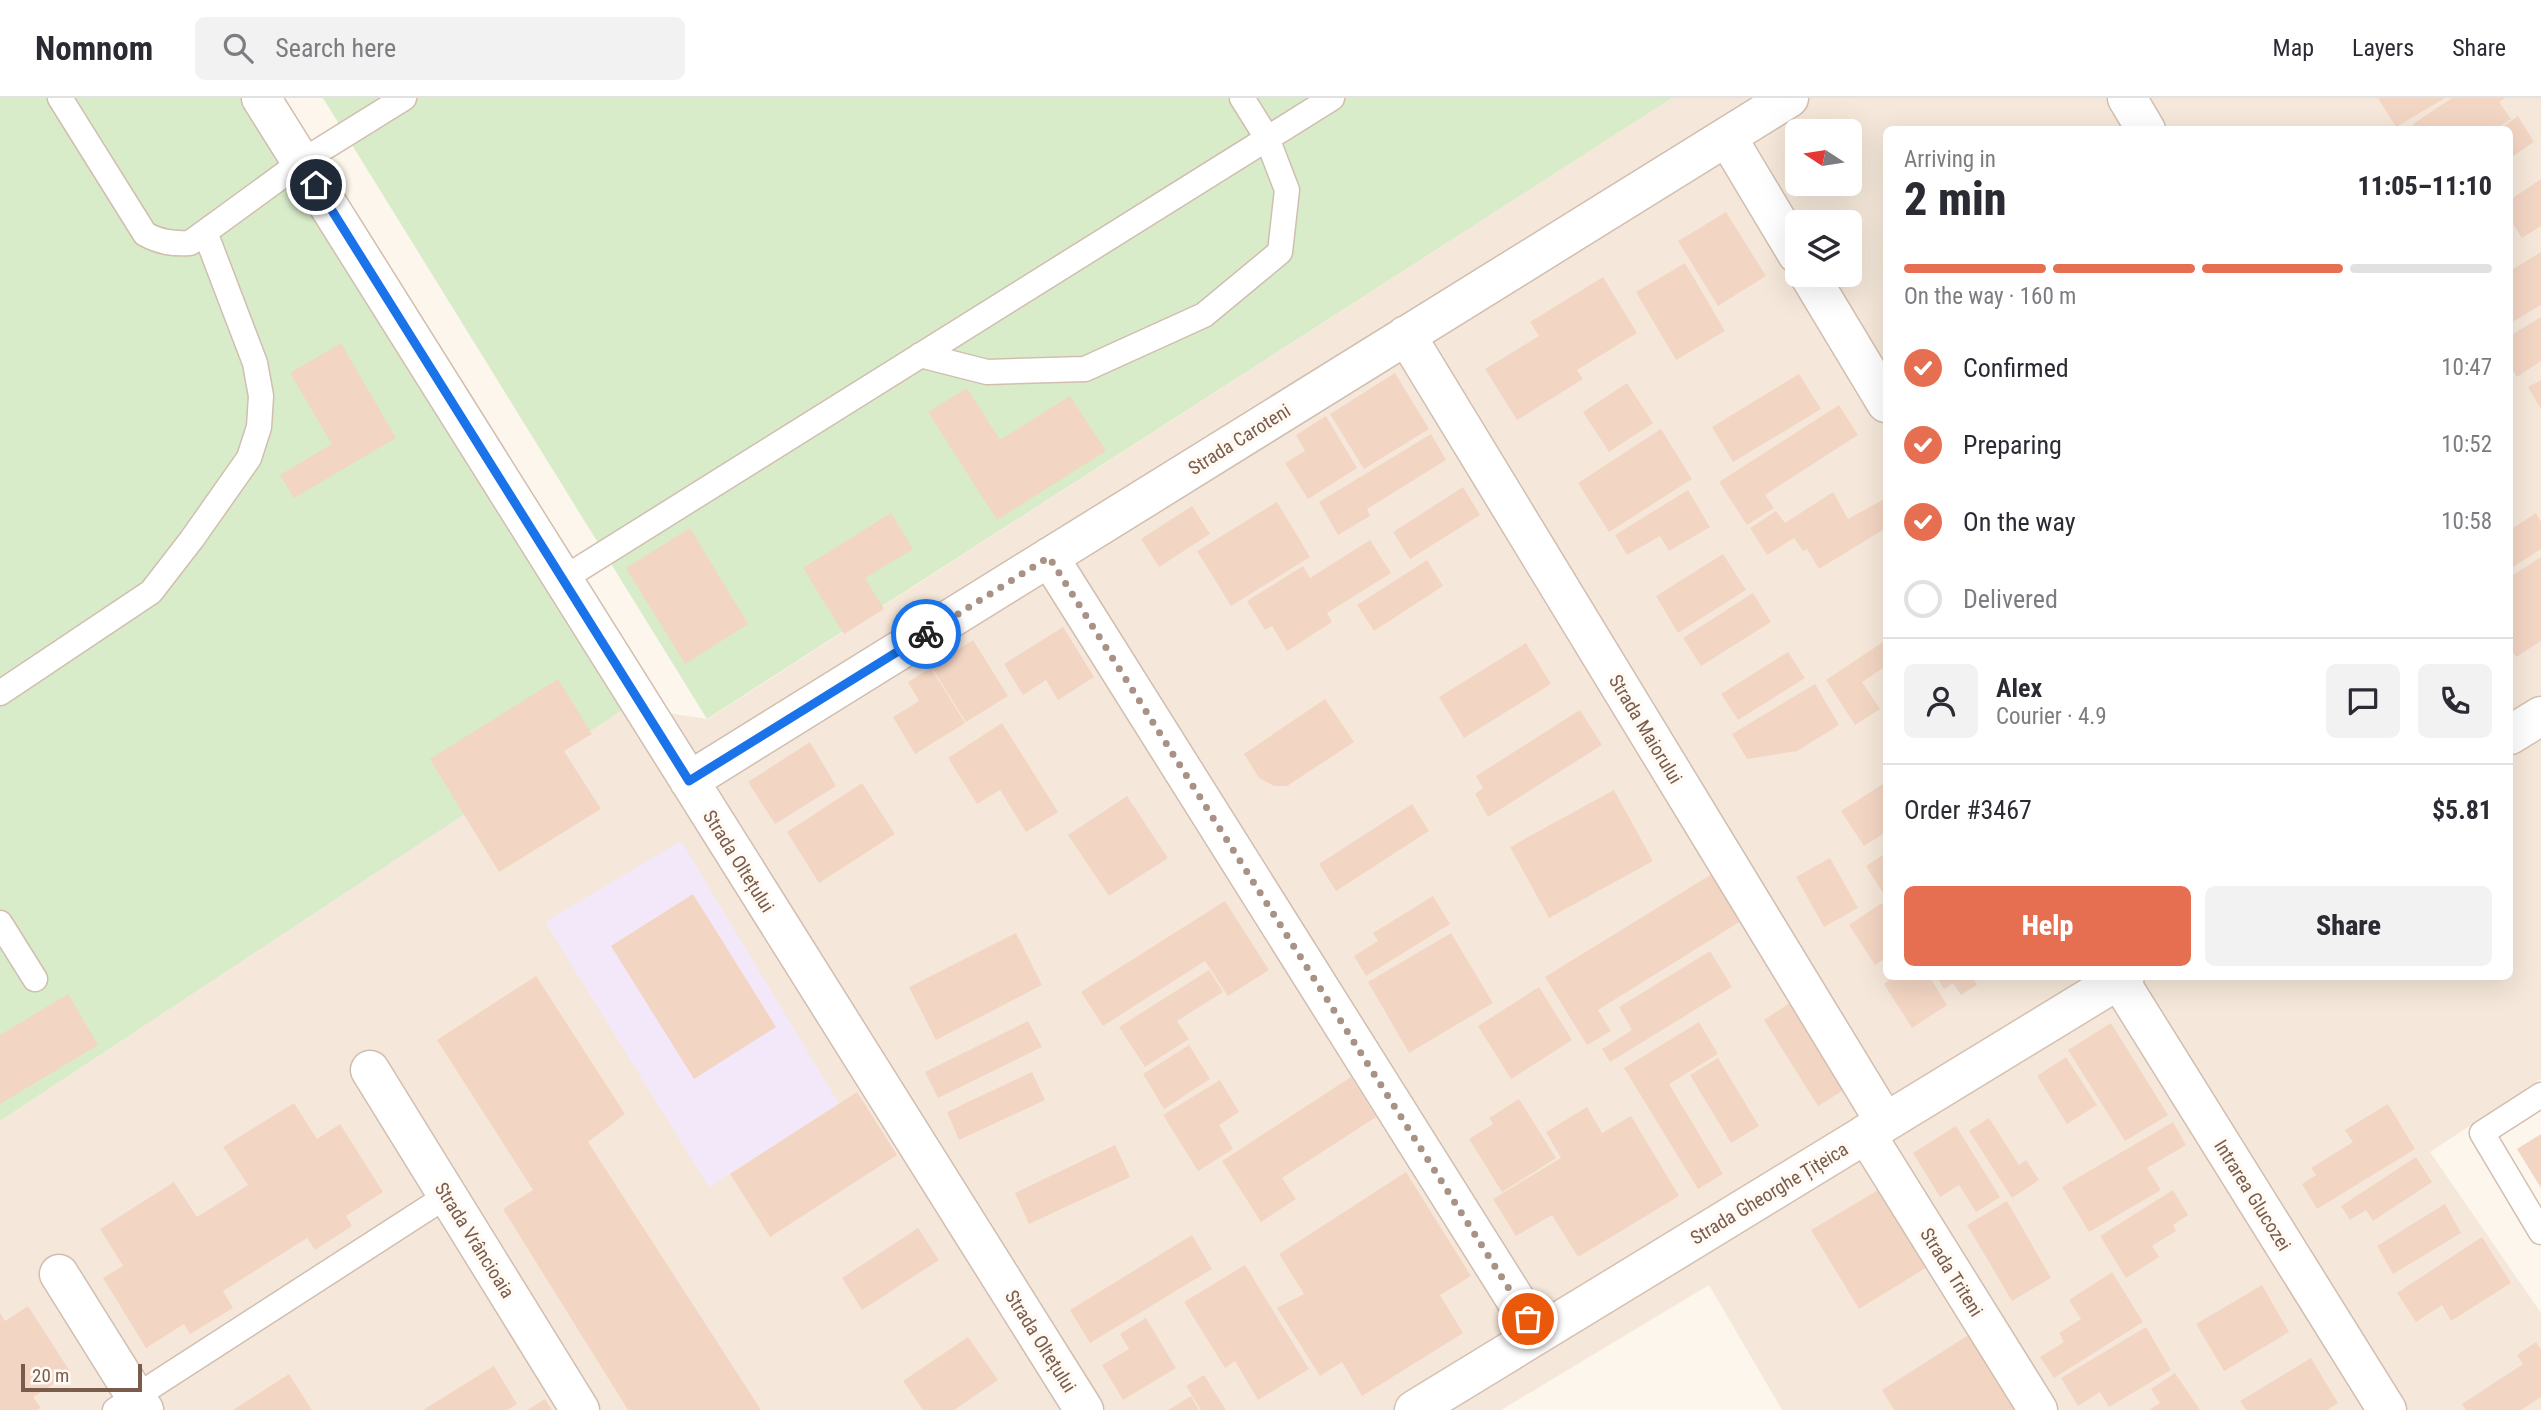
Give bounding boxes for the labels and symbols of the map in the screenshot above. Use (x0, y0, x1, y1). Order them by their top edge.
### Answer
north arrow (1785, 119, 1862, 196)
pin (286, 155, 346, 215)
street label: Strada Caroteni (1184, 399, 1295, 480)
courier (891, 599, 961, 669)
street label: Strada Maiorului (1604, 671, 1687, 788)
street label: Strada Oltețului (698, 806, 779, 917)
street label: Intrarea Glucozei (2209, 1136, 2296, 1255)
street label: Strada Gheorghe Țițeica (1686, 1137, 1852, 1250)
street label: Strada Vrâncioaia (430, 1178, 519, 1302)
street label: Strada Triteni (1915, 1224, 1988, 1321)
street label: Strada Oltețului (1000, 1286, 1081, 1397)
pin (1498, 1289, 1558, 1349)
scale bar (21, 1361, 142, 1393)

